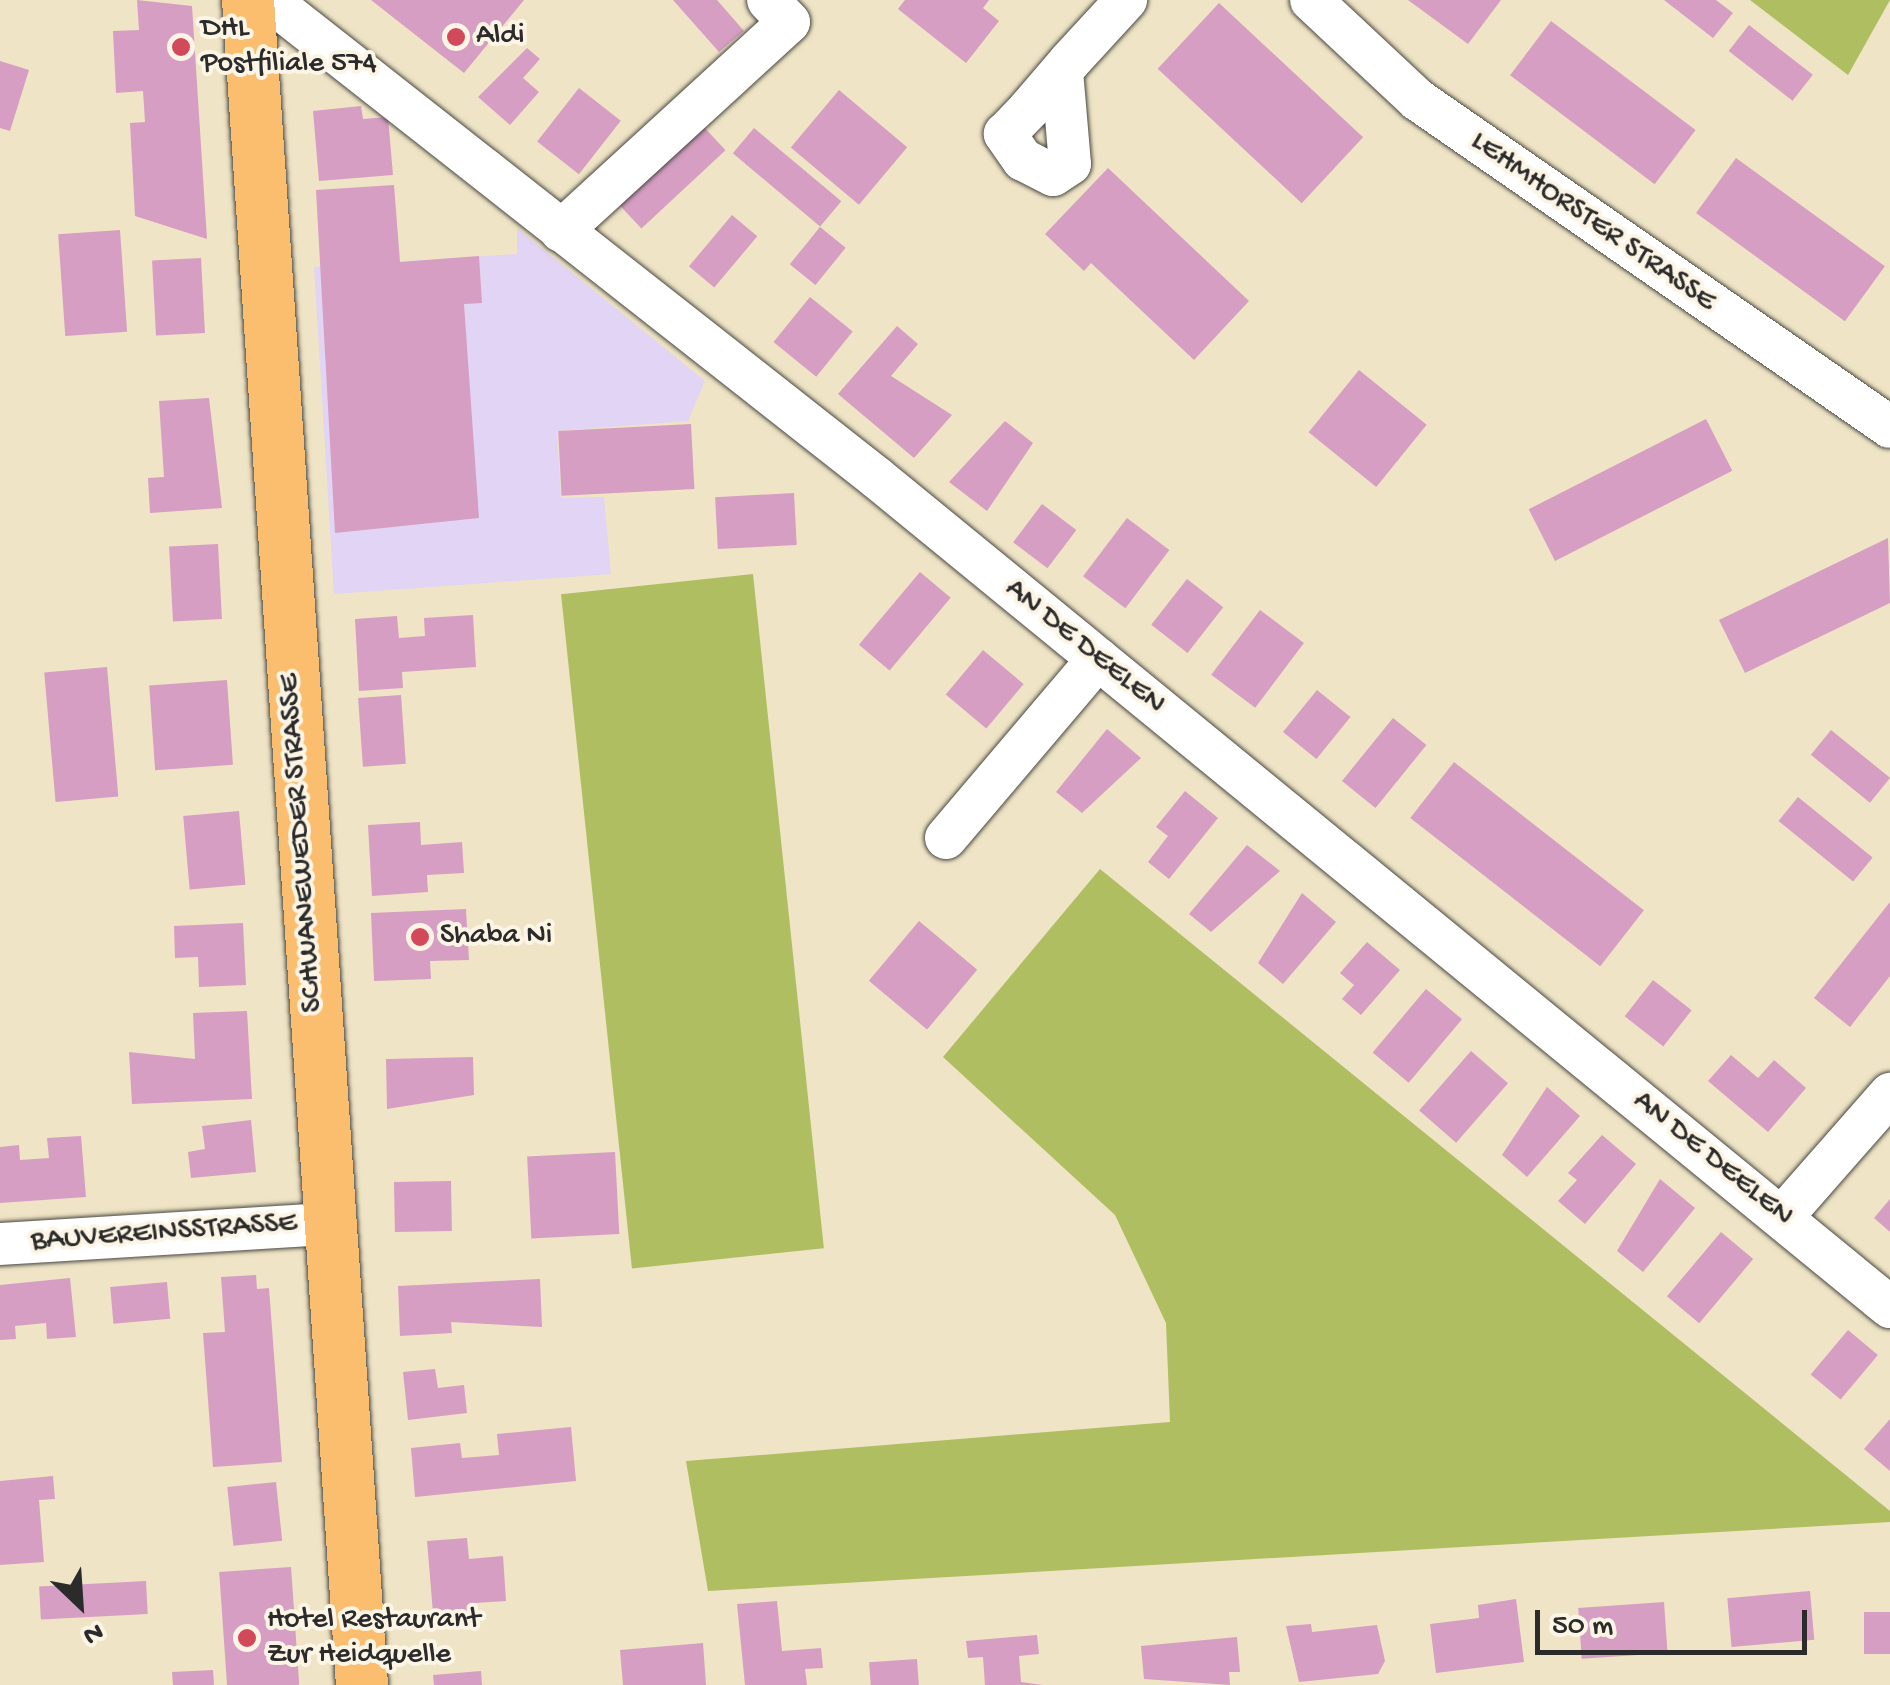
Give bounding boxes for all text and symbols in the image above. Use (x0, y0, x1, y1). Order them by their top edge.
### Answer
place label: DHL Postfiliale 574 (201, 12, 377, 82)
place label: Aldi (476, 19, 524, 55)
marker: Aldi (445, 26, 467, 48)
marker: DHL Postfiliale 574 (170, 36, 192, 58)
street label: LEHMHORSTER STRASSE (1463, 125, 1721, 321)
street label: AN DE DEELEN (997, 572, 1171, 724)
street label: SCHWANEWEDER STRASSE (273, 672, 333, 1014)
place label: Shaba Ni (440, 919, 552, 955)
marker: Shaba Ni (409, 926, 431, 948)
street label: AN DE DEELEN (1625, 1084, 1799, 1236)
street label: BAUVEREINSSTRASSE (30, 1207, 298, 1261)
north arrow (30, 1555, 130, 1655)
scale bar (1540, 1590, 1812, 1652)
place label: Hotel Restaurant Zur Heidquelle (267, 1603, 480, 1674)
text: 50 m (1552, 1610, 1613, 1645)
text: N (78, 1614, 108, 1651)
marker: Hotel Restaurant Zur Heidquelle (236, 1627, 258, 1649)

